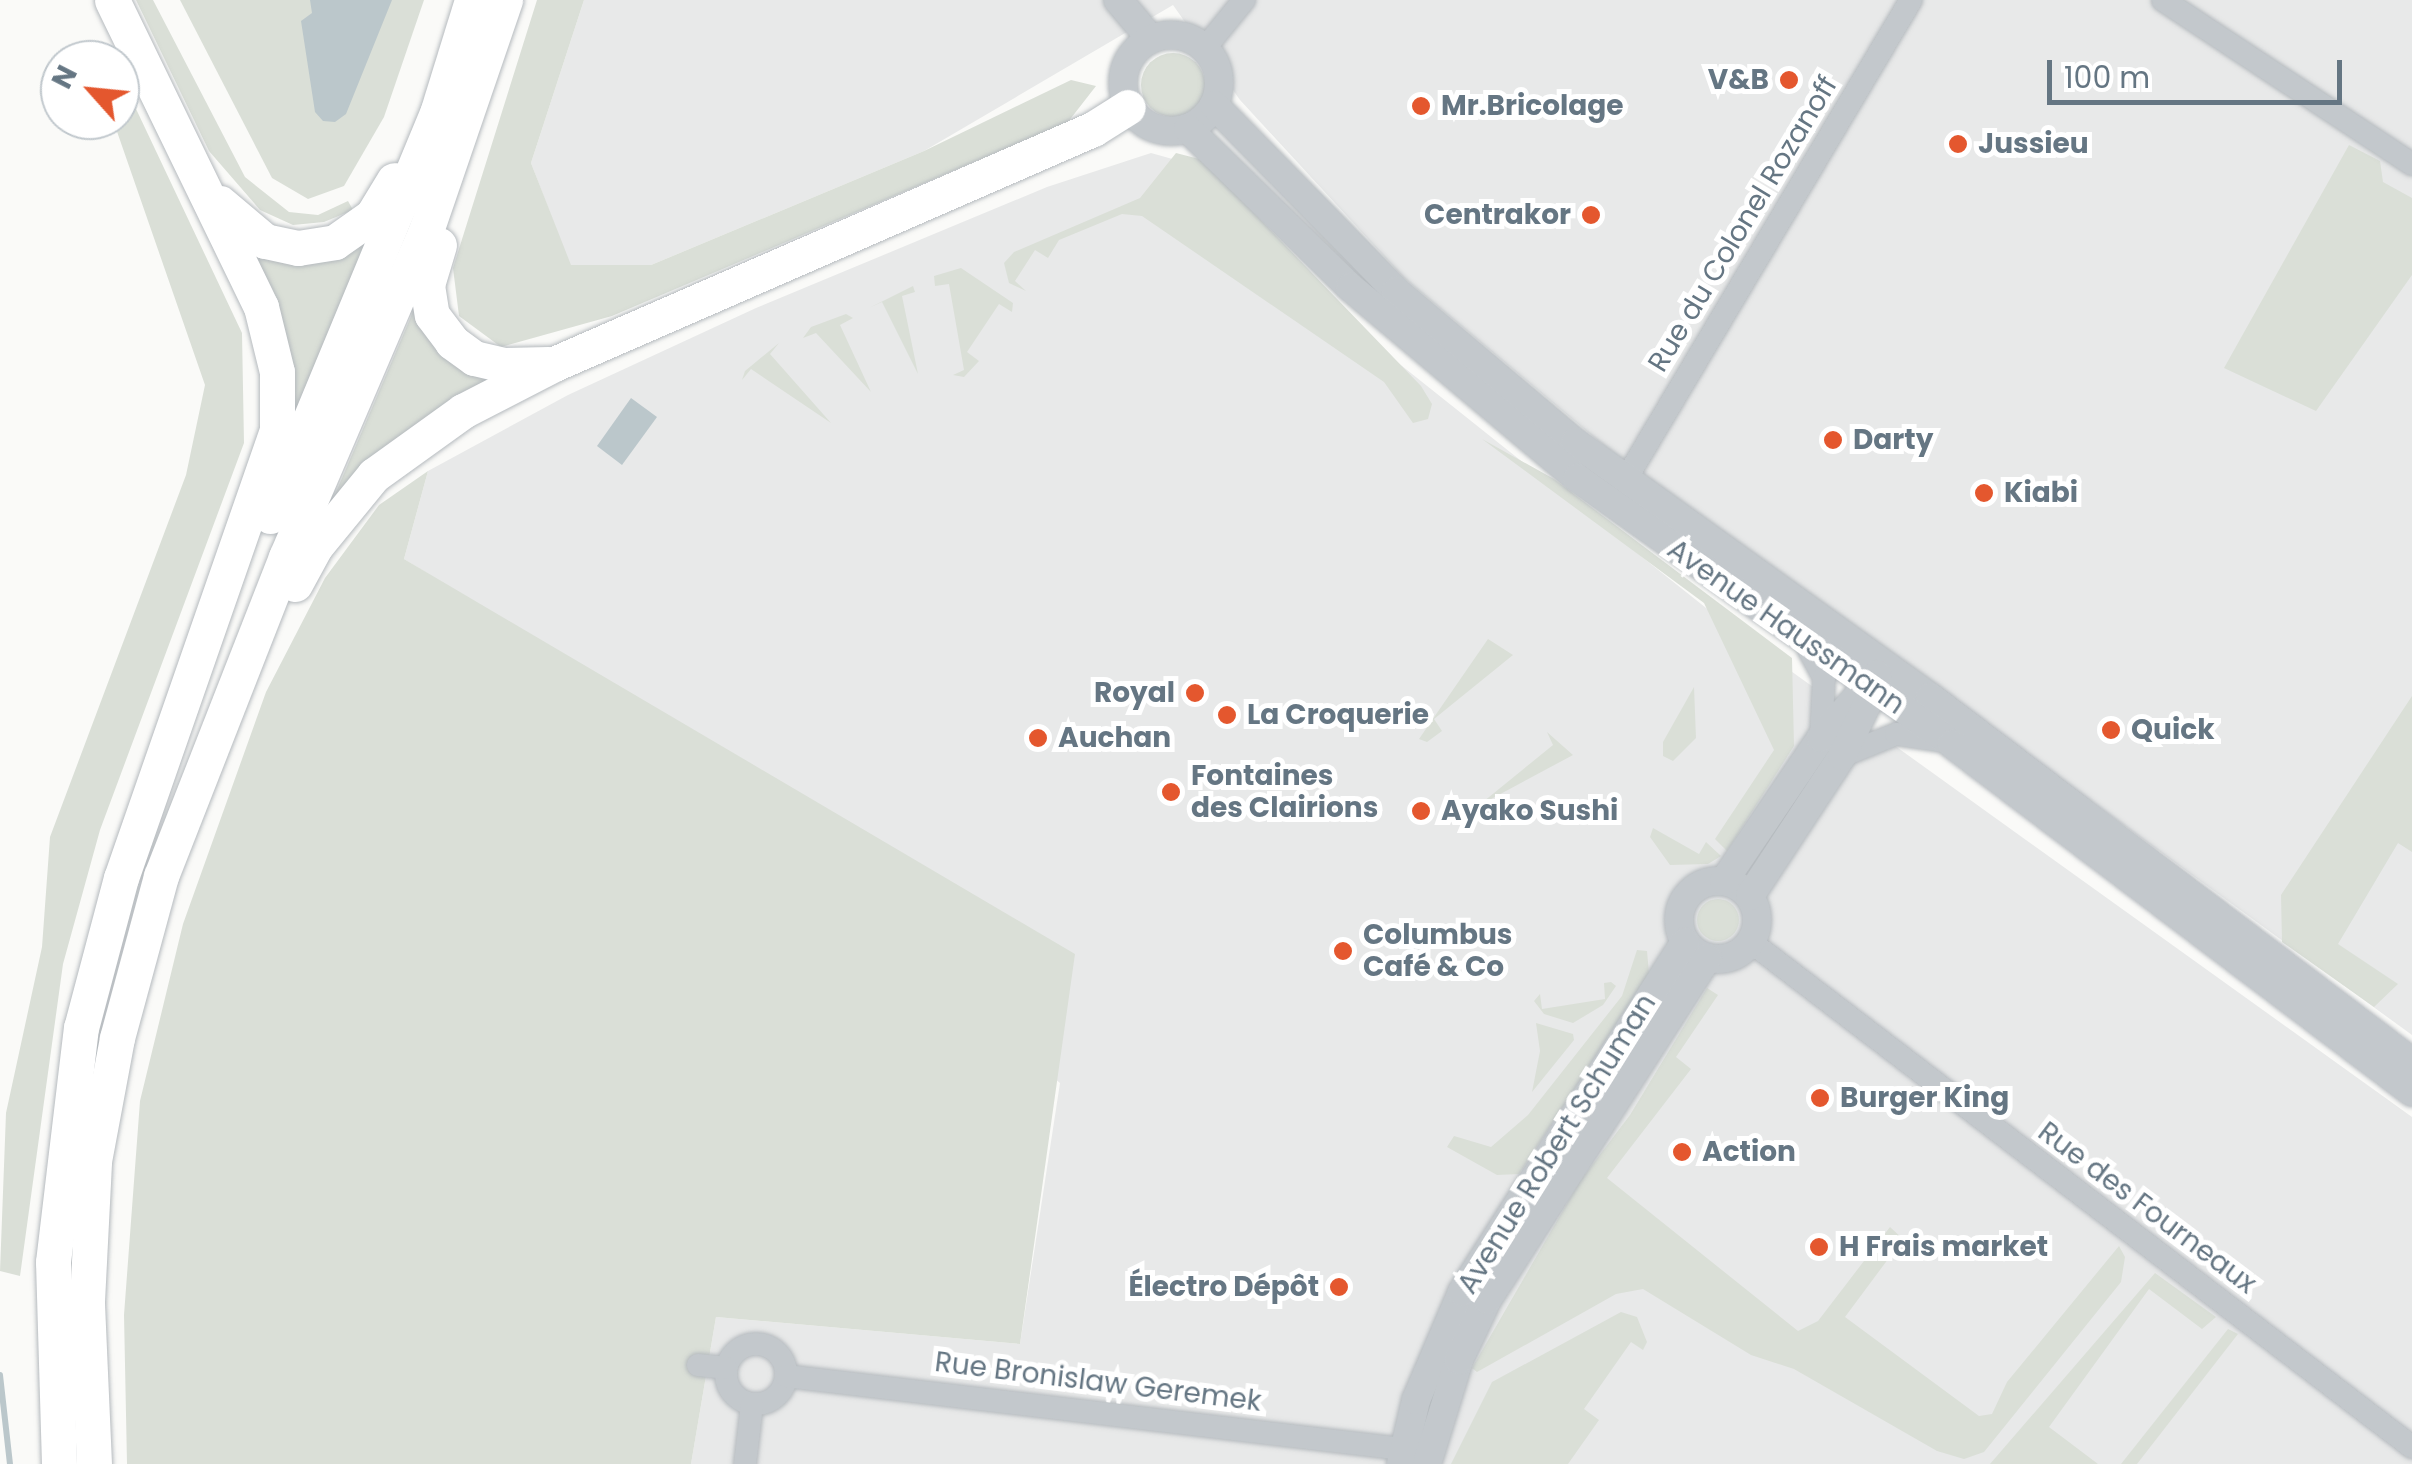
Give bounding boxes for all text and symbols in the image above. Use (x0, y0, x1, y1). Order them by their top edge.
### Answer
north arrow (40, 40, 140, 140)
scale bar (2052, 40, 2347, 102)
text: 100 m (2064, 56, 2150, 99)
text: N (42, 59, 87, 95)
place label: V&B (1708, 63, 1769, 97)
marker: V&B (1778, 69, 1800, 91)
street label: Rue du Colonel Rozanoff (1641, 70, 1845, 378)
place label: Mr.Bricolage (1441, 89, 1624, 123)
marker: Mr.Bricolage (1410, 95, 1432, 117)
place label: Jussieu (1978, 127, 2089, 161)
marker: Jussieu (1947, 133, 1969, 155)
place label: Centrakor (1424, 198, 1571, 232)
marker: Centrakor (1580, 204, 1602, 226)
place label: Darty (1853, 423, 1933, 457)
marker: Darty (1822, 429, 1844, 451)
place label: Kiabi (2004, 476, 2078, 510)
marker: Kiabi (1973, 482, 1995, 504)
street label: Avenue Haussmann (1661, 532, 1911, 722)
place label: Royal (1094, 676, 1175, 710)
marker: Royal (1184, 682, 1206, 704)
place label: La Croquerie (1247, 698, 1429, 732)
marker: La Croquerie (1216, 704, 1238, 726)
place label: Quick (2131, 713, 2214, 747)
marker: Quick (2100, 719, 2122, 741)
place label: Auchan (1058, 721, 1171, 755)
marker: Auchan (1027, 727, 1049, 749)
place label: Fontaines des Clairions (1191, 759, 1378, 825)
marker: Fontaines des Clairions (1160, 781, 1182, 803)
place label: Ayako Sushi (1441, 794, 1618, 828)
marker: Ayako Sushi (1410, 800, 1432, 822)
place label: Columbus Café & Co (1363, 918, 1512, 984)
marker: Columbus Café & Co (1332, 940, 1354, 962)
street label: Avenue Robert Schuman (1451, 988, 1663, 1300)
place label: Burger King (1840, 1081, 2009, 1115)
marker: Burger King (1809, 1087, 1831, 1109)
street label: Rue des Fourneaux (2031, 1115, 2263, 1301)
place label: Action (1702, 1135, 1796, 1169)
marker: Action (1671, 1141, 1693, 1163)
place label: H Frais market (1839, 1230, 2048, 1264)
marker: H Frais market (1808, 1236, 1830, 1258)
place label: Électro Dépôt (1128, 1270, 1319, 1304)
marker: Électro Dépôt (1328, 1276, 1350, 1298)
street label: Rue Bronislaw Geremek (933, 1345, 1263, 1419)

